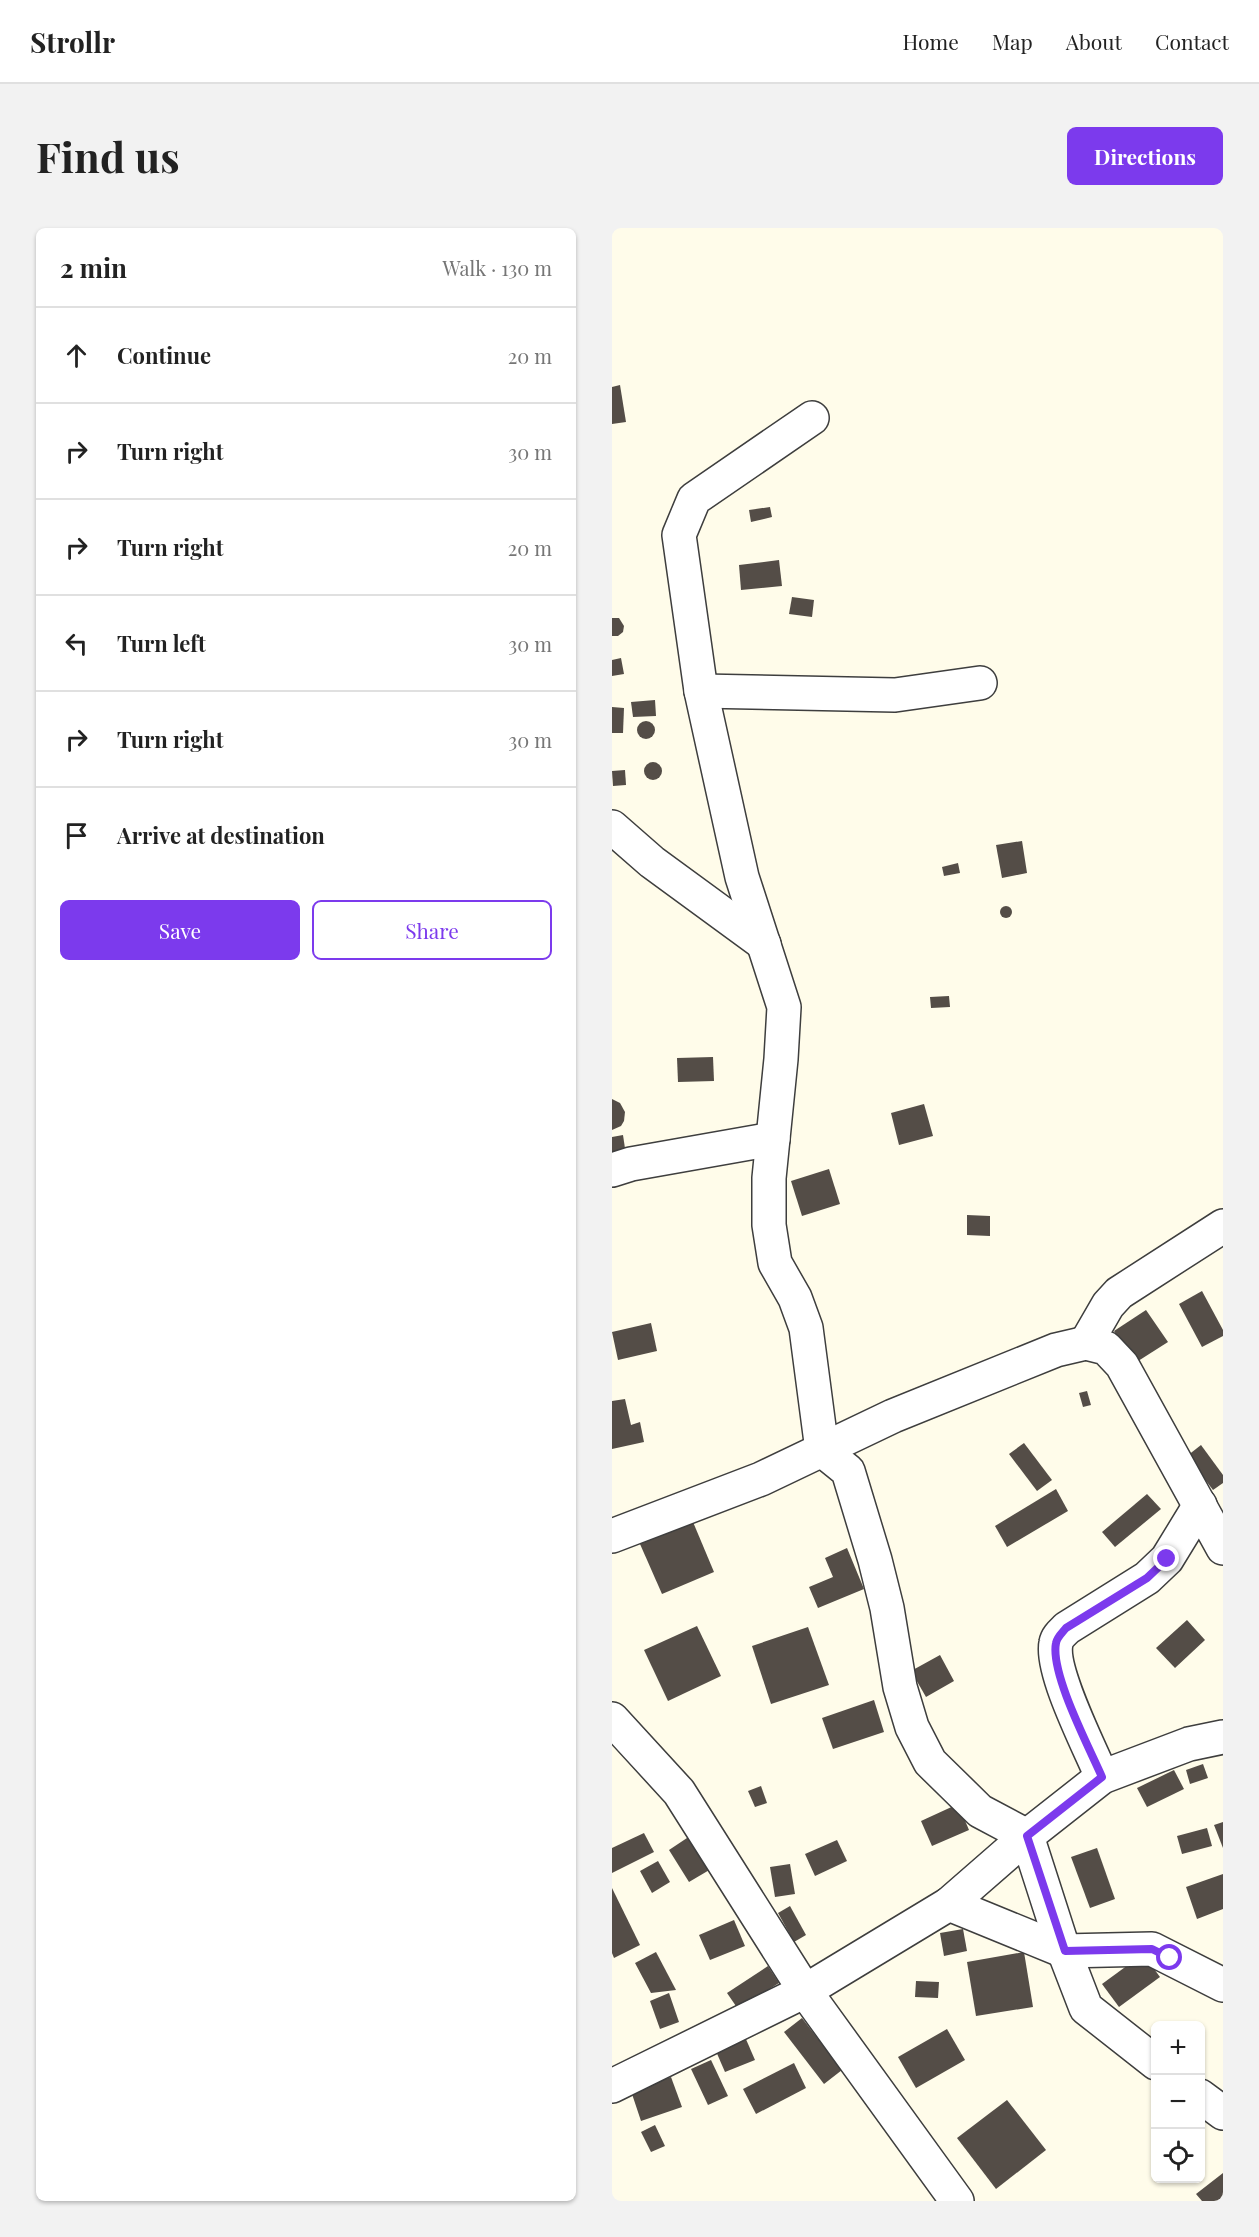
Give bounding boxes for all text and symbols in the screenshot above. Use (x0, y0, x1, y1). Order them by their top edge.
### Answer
text: Strollr (30, 23, 115, 60)
text: Home (903, 27, 959, 55)
text: Map (992, 27, 1033, 55)
text: About (1066, 27, 1122, 55)
text: Contact (1155, 27, 1229, 55)
button: Directions (1067, 127, 1223, 185)
text: Find us (36, 128, 180, 184)
text: 2 min (60, 250, 127, 285)
text: Walk · 130 m (442, 254, 552, 281)
icon: ahead (60, 339, 93, 372)
text: Continue (117, 340, 211, 370)
text: 20 m (508, 342, 552, 369)
icon: right (60, 435, 93, 468)
text: Turn right (117, 436, 223, 466)
text: 30 m (508, 438, 552, 465)
icon: right (60, 531, 93, 564)
text: Turn right (117, 532, 223, 562)
text: 20 m (508, 534, 552, 561)
icon: left (60, 627, 93, 660)
text: Turn left (117, 628, 206, 658)
text: 30 m (508, 630, 552, 657)
icon: right (60, 723, 93, 756)
text: Turn right (117, 724, 223, 754)
text: 30 m (508, 726, 552, 753)
icon: arrive (60, 819, 93, 852)
text: Arrive at destination (117, 820, 325, 850)
button: Save (60, 900, 300, 960)
button: Share (312, 900, 552, 960)
route end (1153, 1545, 1179, 1571)
route start (1156, 1944, 1182, 1970)
map controls (1151, 2021, 1205, 2183)
button: + (1151, 2021, 1205, 2075)
button: − (1151, 2075, 1205, 2129)
button: locate (1151, 2129, 1205, 2183)

